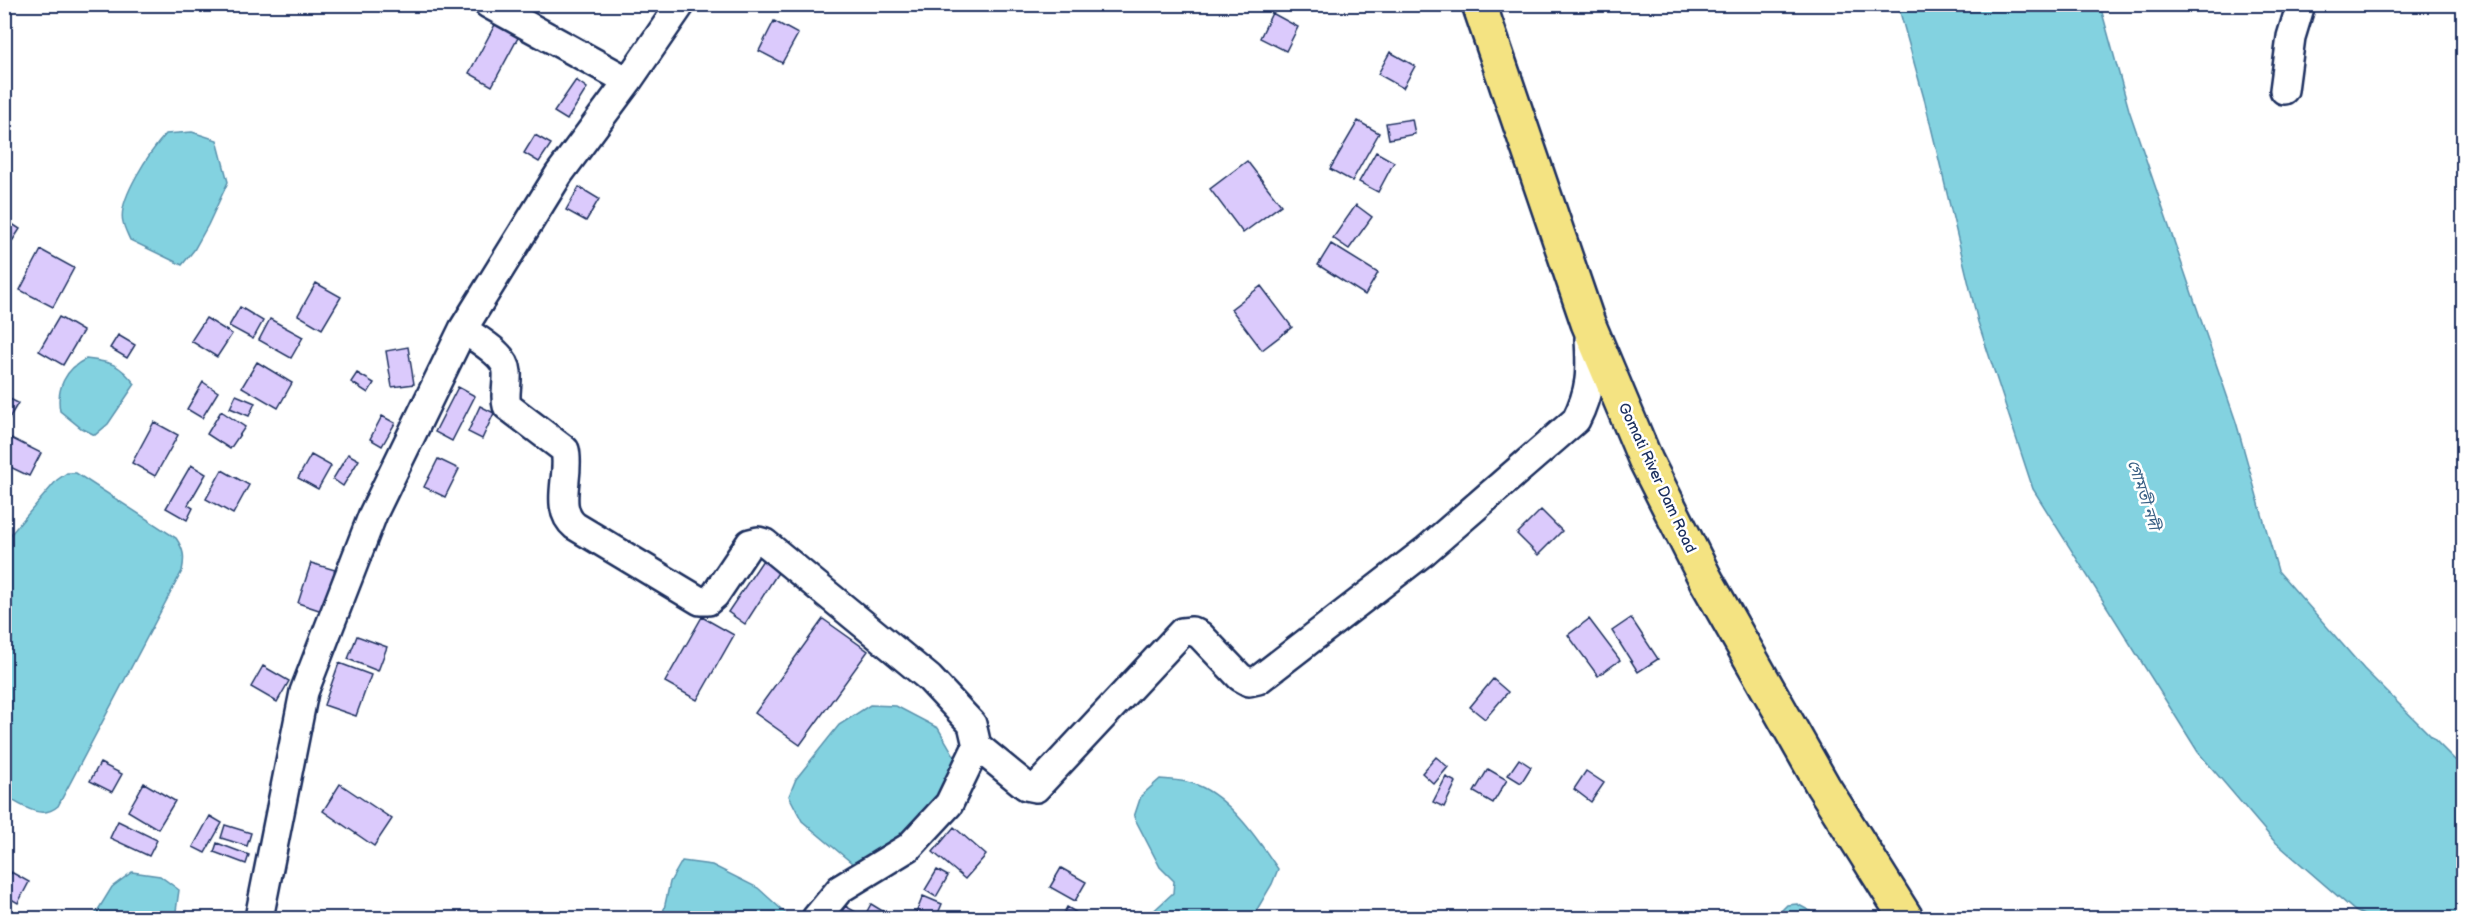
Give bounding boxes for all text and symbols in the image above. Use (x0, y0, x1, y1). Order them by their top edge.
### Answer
street label: Gomati River Dam Road (1614, 400, 1700, 556)
water label: গোমতী নদী (2123, 457, 2165, 535)

